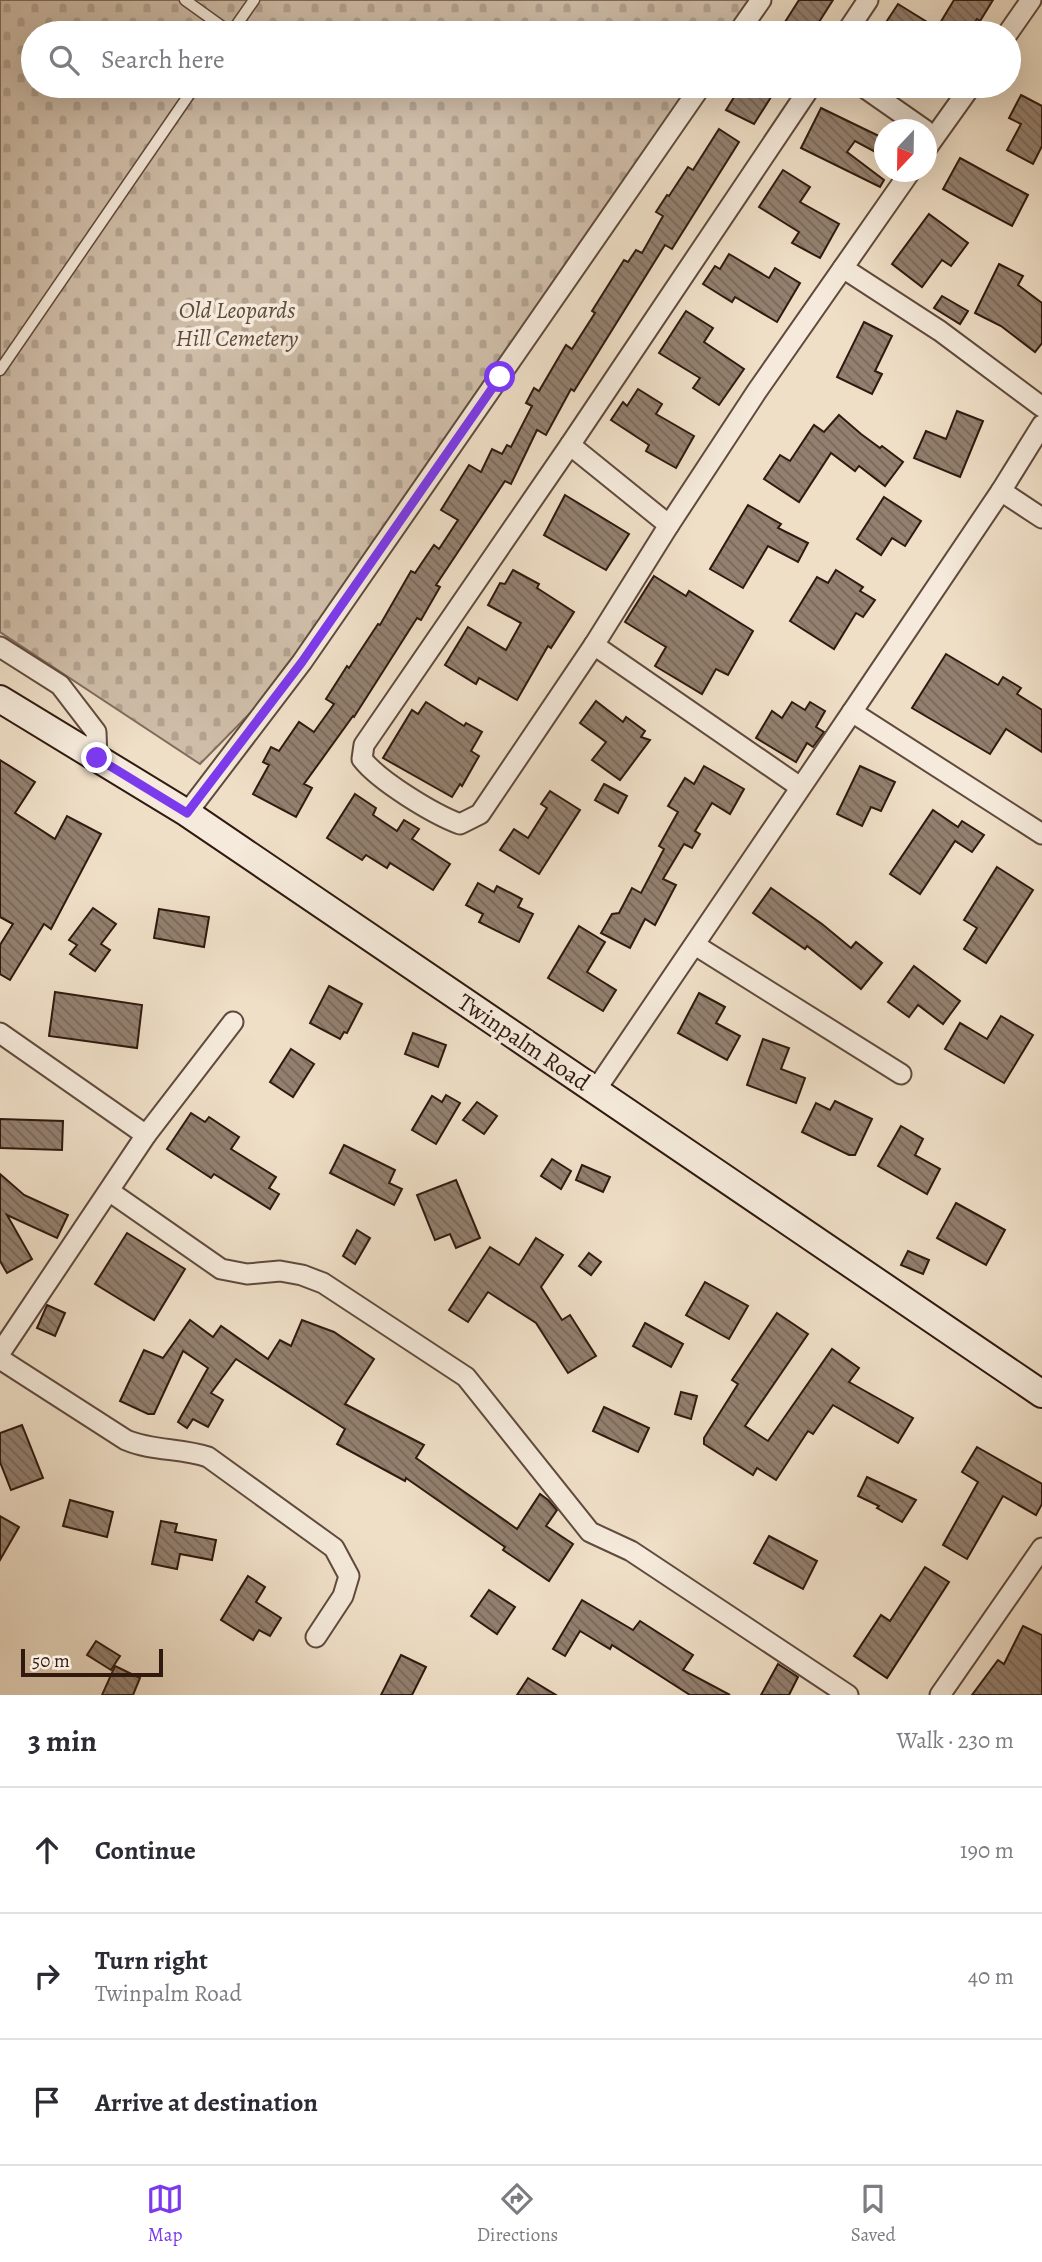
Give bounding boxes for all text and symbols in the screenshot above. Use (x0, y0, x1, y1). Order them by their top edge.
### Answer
search box (21, 21, 1021, 98)
icon: search (45, 41, 83, 79)
text: Search here (101, 42, 225, 77)
north arrow (874, 119, 937, 182)
park label: Old Leopards Hill Cemetery (176, 294, 299, 354)
route start (484, 361, 515, 392)
route end (81, 742, 112, 773)
street label: Twinpalm Road (452, 986, 597, 1098)
scale bar (21, 1646, 163, 1678)
text: 50 m (32, 1648, 70, 1674)
text: 3 min (28, 1721, 97, 1761)
text: Walk · 230 m (897, 1725, 1014, 1756)
icon: ahead (28, 1831, 66, 1869)
text: Continue (95, 1833, 196, 1868)
text: 190 m (960, 1835, 1014, 1866)
text: Turn right (95, 1943, 208, 1978)
icon: right (28, 1957, 66, 1995)
text: 40 m (968, 1961, 1014, 1992)
text: Twinpalm Road (95, 1978, 242, 2009)
icon: arrive (28, 2083, 66, 2121)
text: Arrive at destination (95, 2085, 318, 2120)
tab: Map (146, 2180, 184, 2248)
tab: Directions (477, 2180, 558, 2248)
tab: Saved (851, 2180, 896, 2248)

